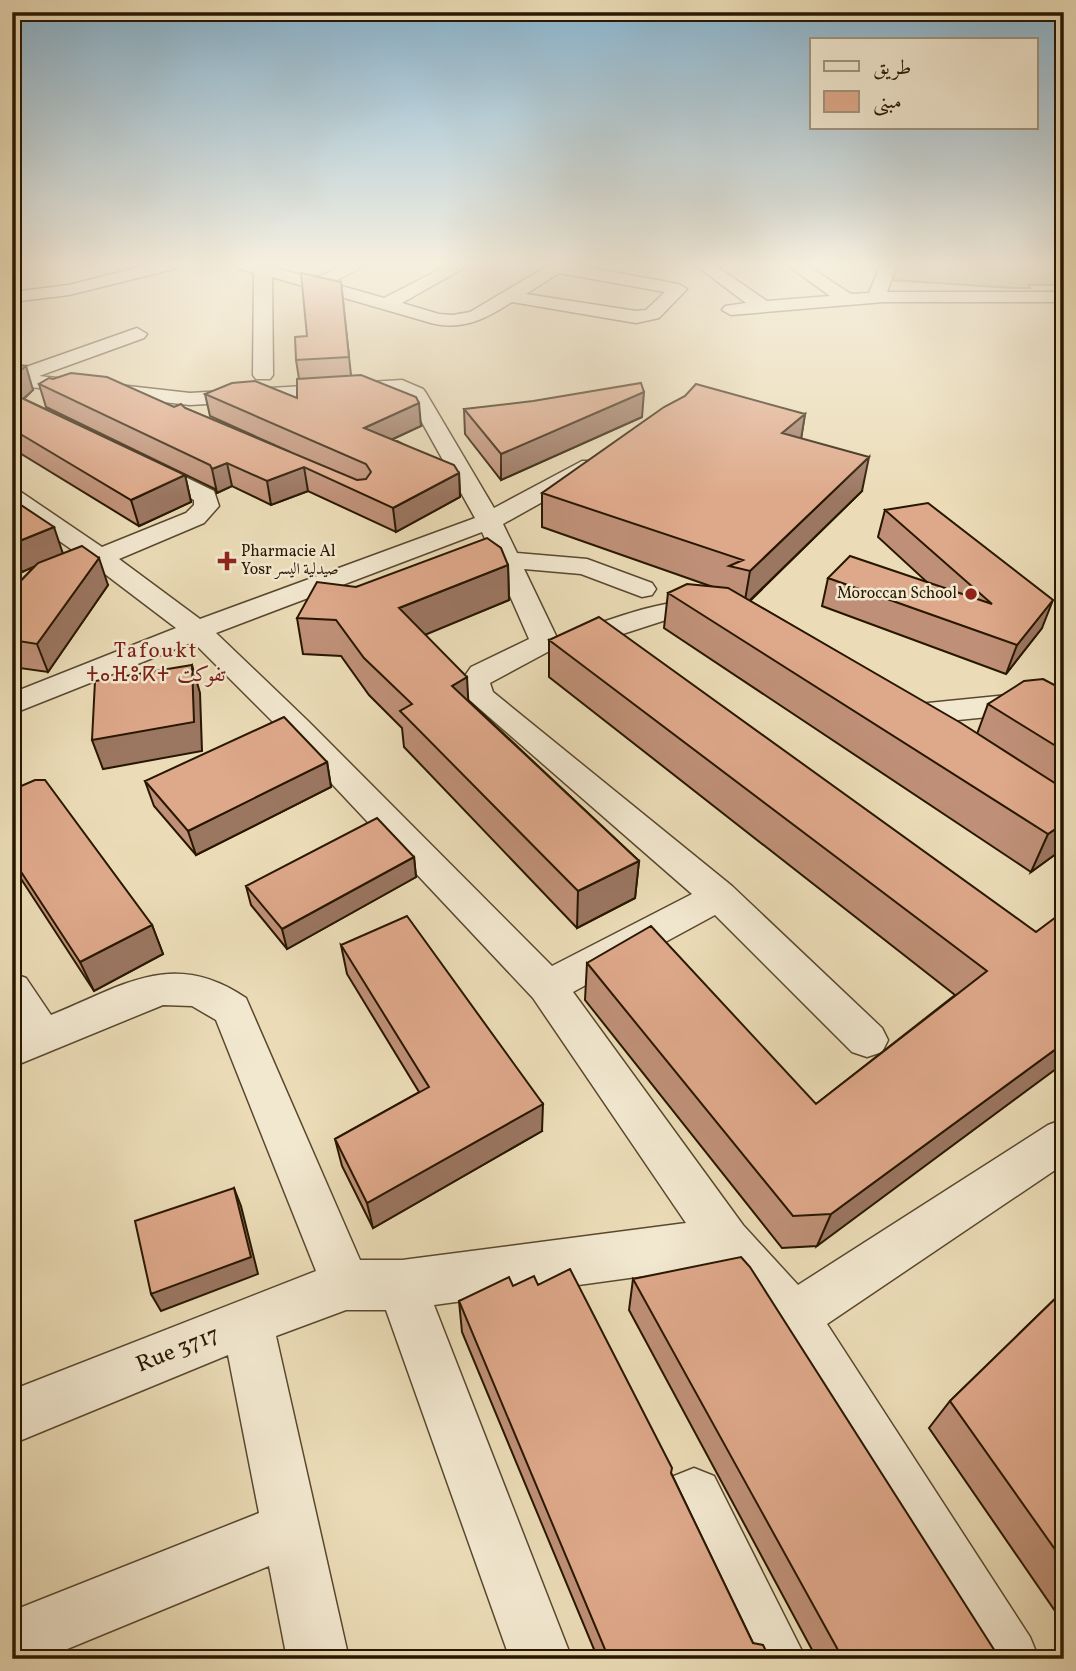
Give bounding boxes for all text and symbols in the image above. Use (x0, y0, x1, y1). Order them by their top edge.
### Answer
legend (810, 38, 1038, 130)
text: طريق (873, 54, 911, 83)
text: مبنى (873, 88, 902, 117)
place label: Pharmacie Al Yosr صيدلية اليسر (241, 541, 339, 581)
marker: Pharmacie Al Yosr صيدلية اليسر (219, 553, 235, 569)
place label: Moroccan School (837, 583, 957, 605)
marker: Moroccan School (963, 586, 979, 602)
district label: Tafoukt ⵜⴰⴼⵓⴽⵜ تفوكت (87, 637, 226, 690)
street label: Rue 3717 (132, 1319, 224, 1381)

